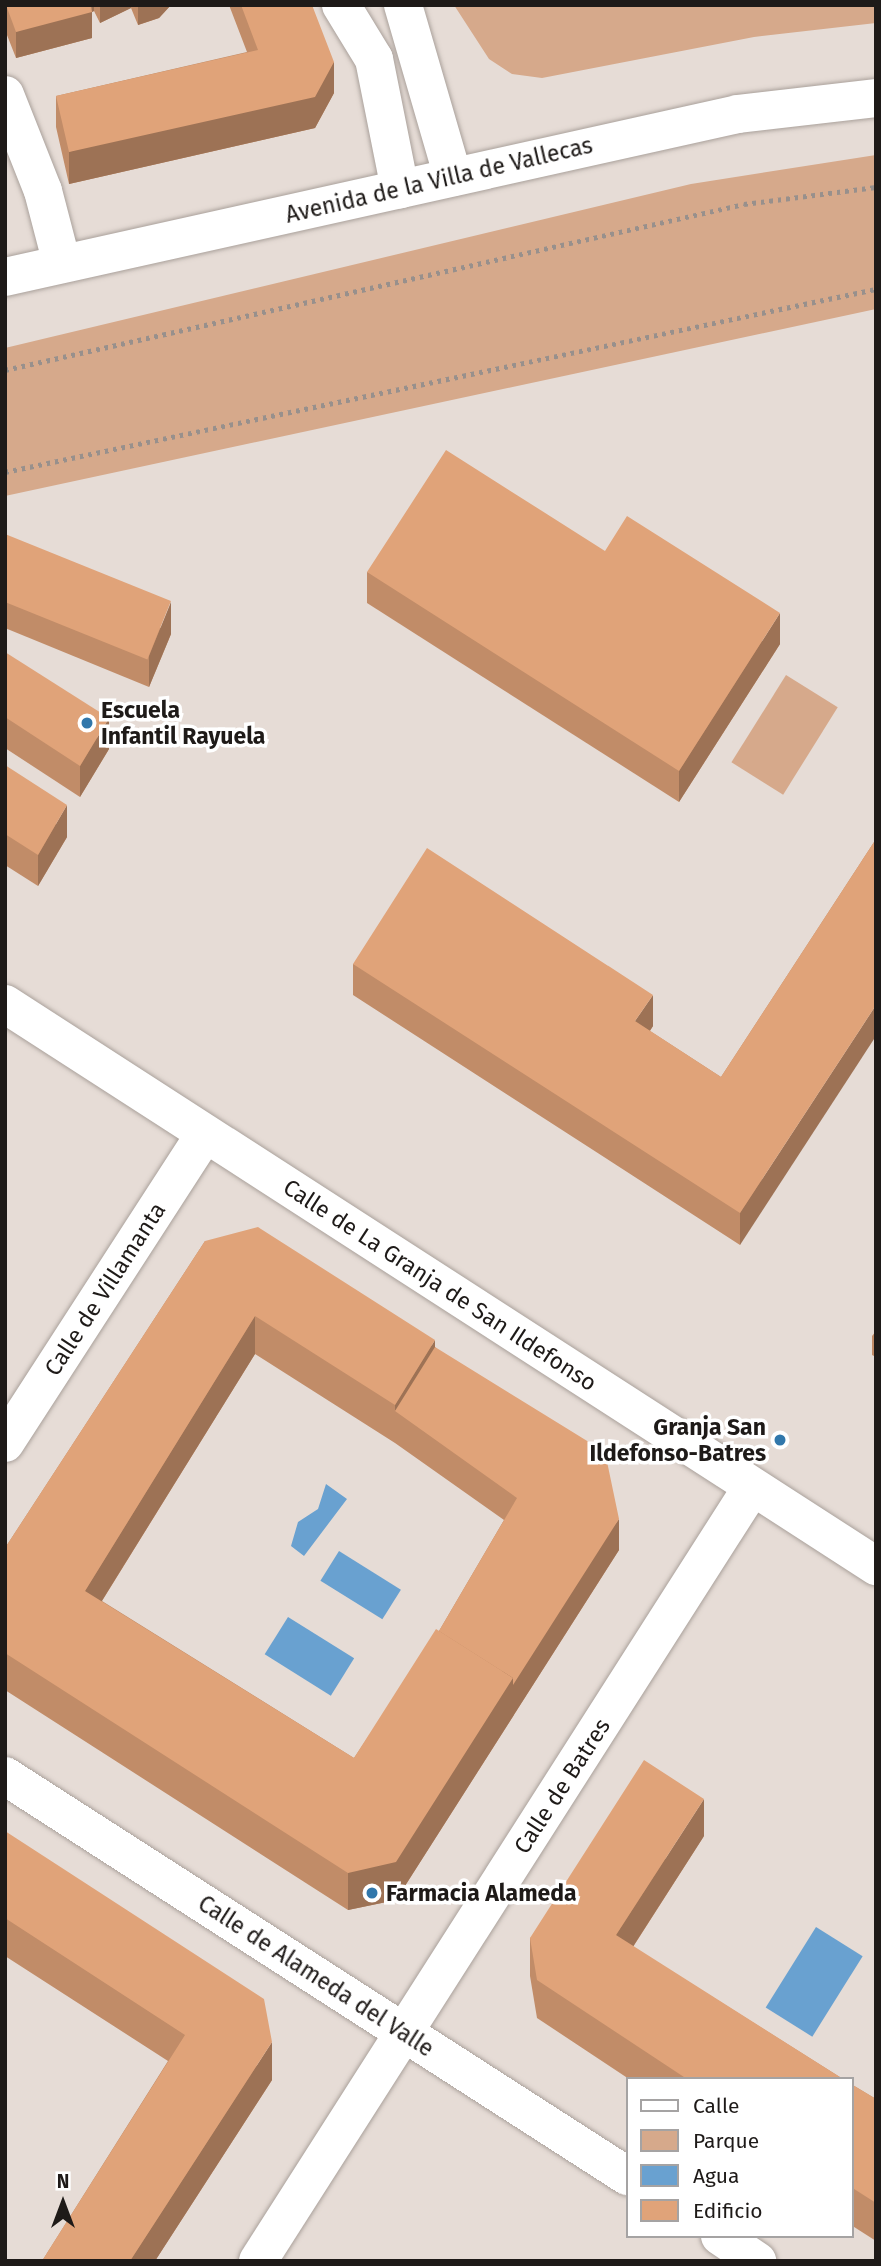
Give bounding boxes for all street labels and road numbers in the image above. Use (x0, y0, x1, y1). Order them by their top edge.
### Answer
street label: Avenida de la Villa de Vallecas (283, 131, 595, 229)
street label: Calle de La Granja de San Ildefonso (278, 1173, 602, 1397)
street label: Calle de Villamanta (39, 1197, 171, 1381)
street label: Calle de Batres (508, 1713, 616, 1859)
street label: Calle de Alameda del Valle (193, 1889, 439, 2063)

